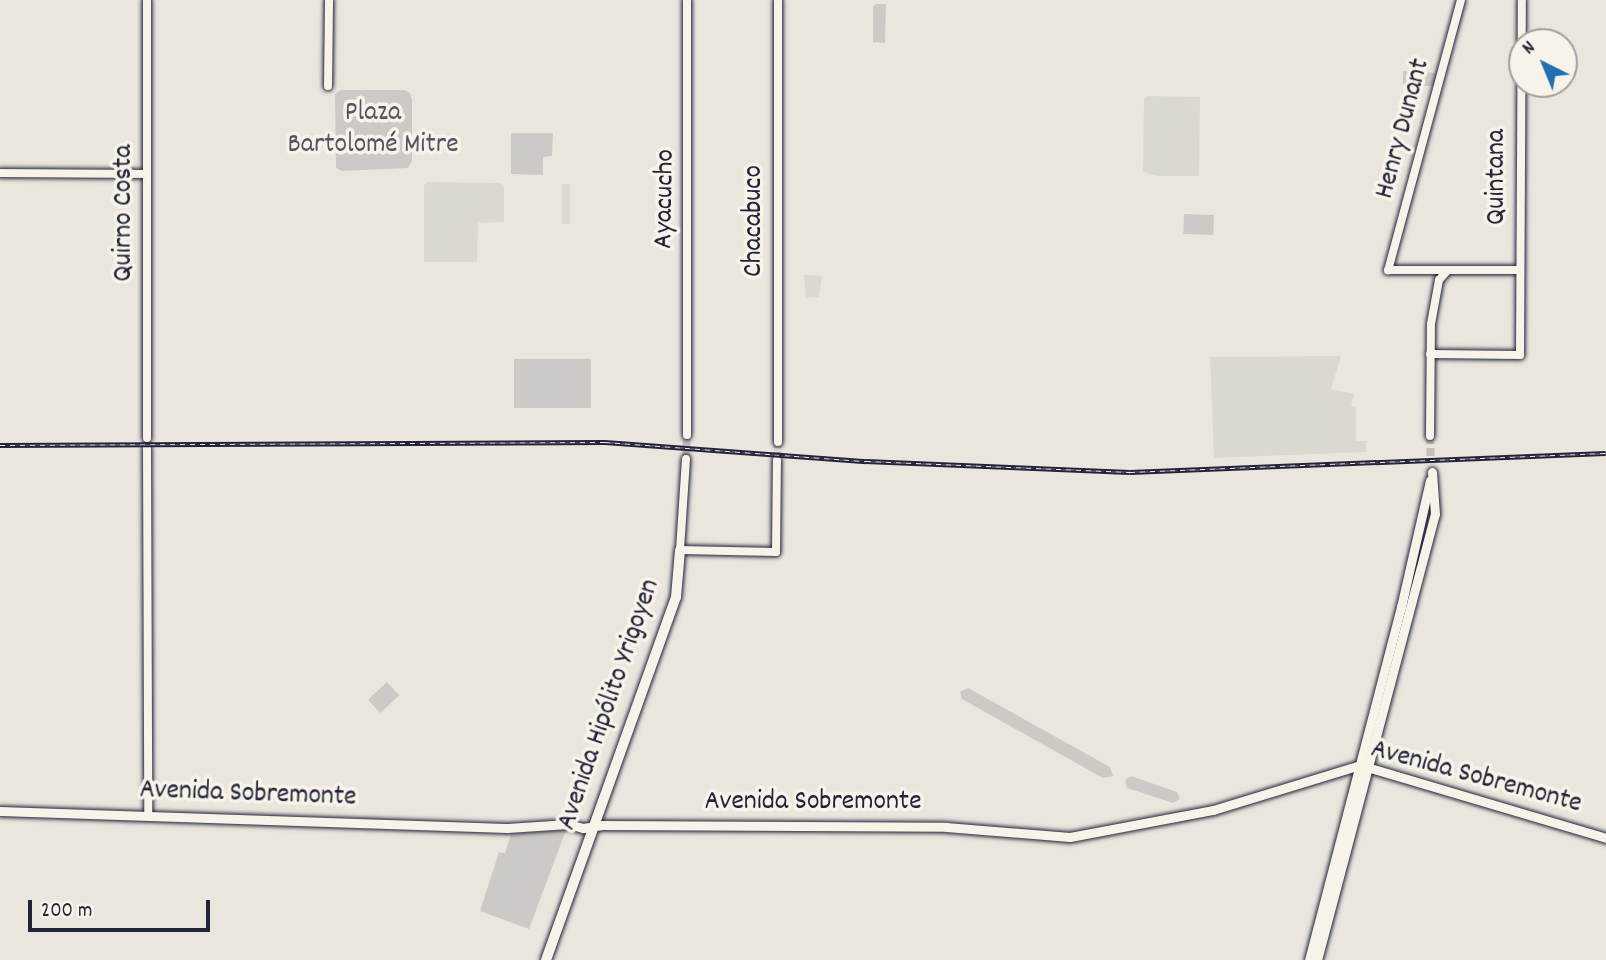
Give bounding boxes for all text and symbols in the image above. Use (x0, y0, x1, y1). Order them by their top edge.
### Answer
north arrow (1508, 28, 1578, 98)
text: N (1517, 36, 1542, 62)
street label: Henry Dunant (1369, 55, 1439, 203)
park label: Plaza Bartolomé Mitre (288, 97, 458, 163)
street label: Quintana (1481, 129, 1515, 225)
street label: Quirno Costa (108, 144, 142, 282)
street label: Ayacucho (648, 149, 684, 249)
street label: Chacabuco (738, 165, 772, 277)
street label: Avenida Hipólito Yrigoyen (551, 575, 669, 835)
street label: Avenida Sobremonte (1367, 734, 1585, 822)
street label: Avenida Sobremonte (139, 774, 357, 816)
street label: Avenida Sobremonte (705, 786, 921, 820)
scale bar (32, 886, 214, 930)
text: 200 m (41, 897, 92, 927)

